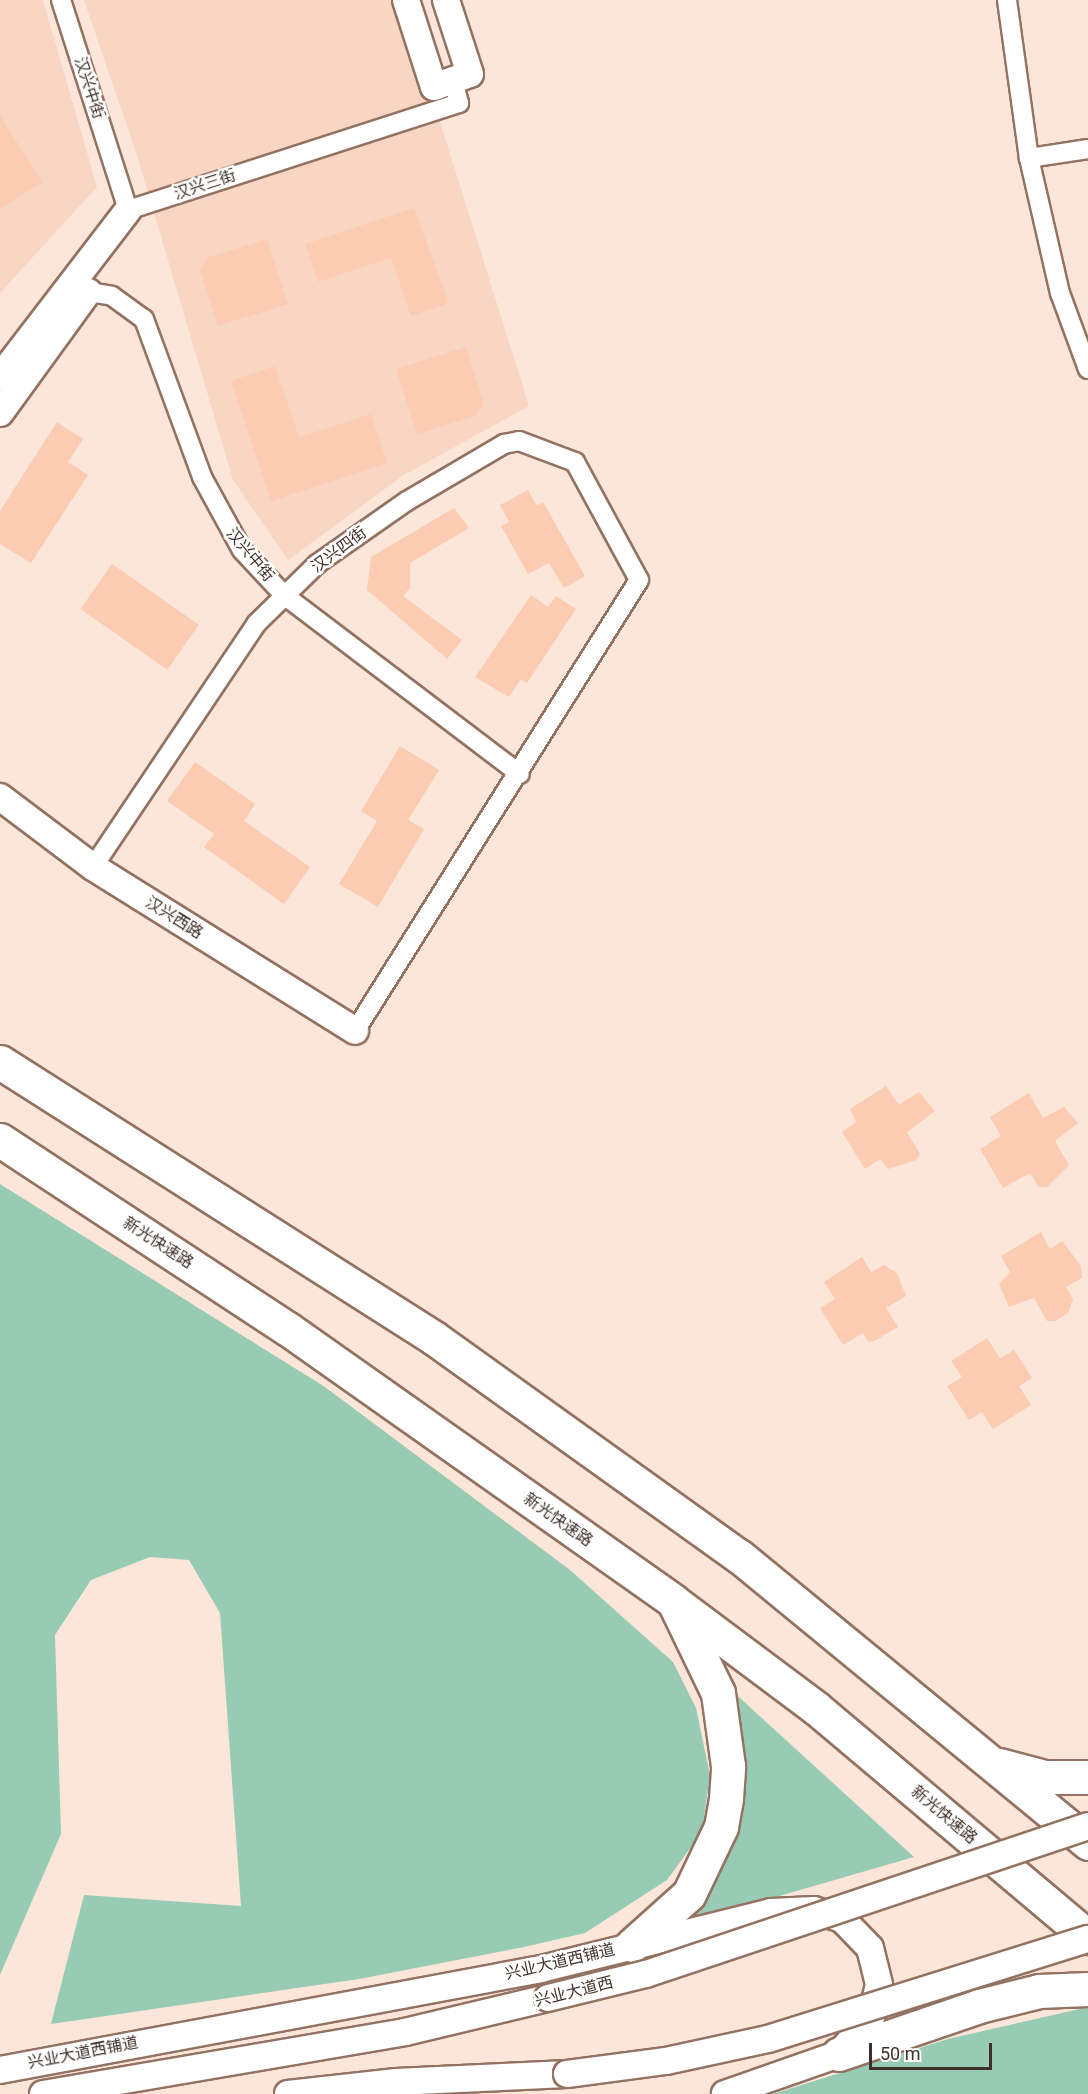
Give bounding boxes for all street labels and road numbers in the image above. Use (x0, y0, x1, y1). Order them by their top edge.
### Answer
street label: 汉兴中街 (70, 55, 108, 121)
street label: 汉兴三街 (172, 166, 238, 204)
street label: 汉兴四街 (308, 523, 370, 577)
street label: 汉兴中街 (222, 524, 278, 586)
street label: 汉兴西路 (142, 893, 206, 943)
street label: 新光快速路 (119, 1213, 197, 1273)
street label: 新光快速路 (520, 1489, 596, 1551)
street label: 新光快速路 (907, 1782, 981, 1848)
street label: 兴业大道西铺道 (503, 1940, 617, 1984)
street label: 兴业大道西 (533, 1973, 615, 2011)
street label: 兴业大道西铺道 (26, 2033, 140, 2073)

